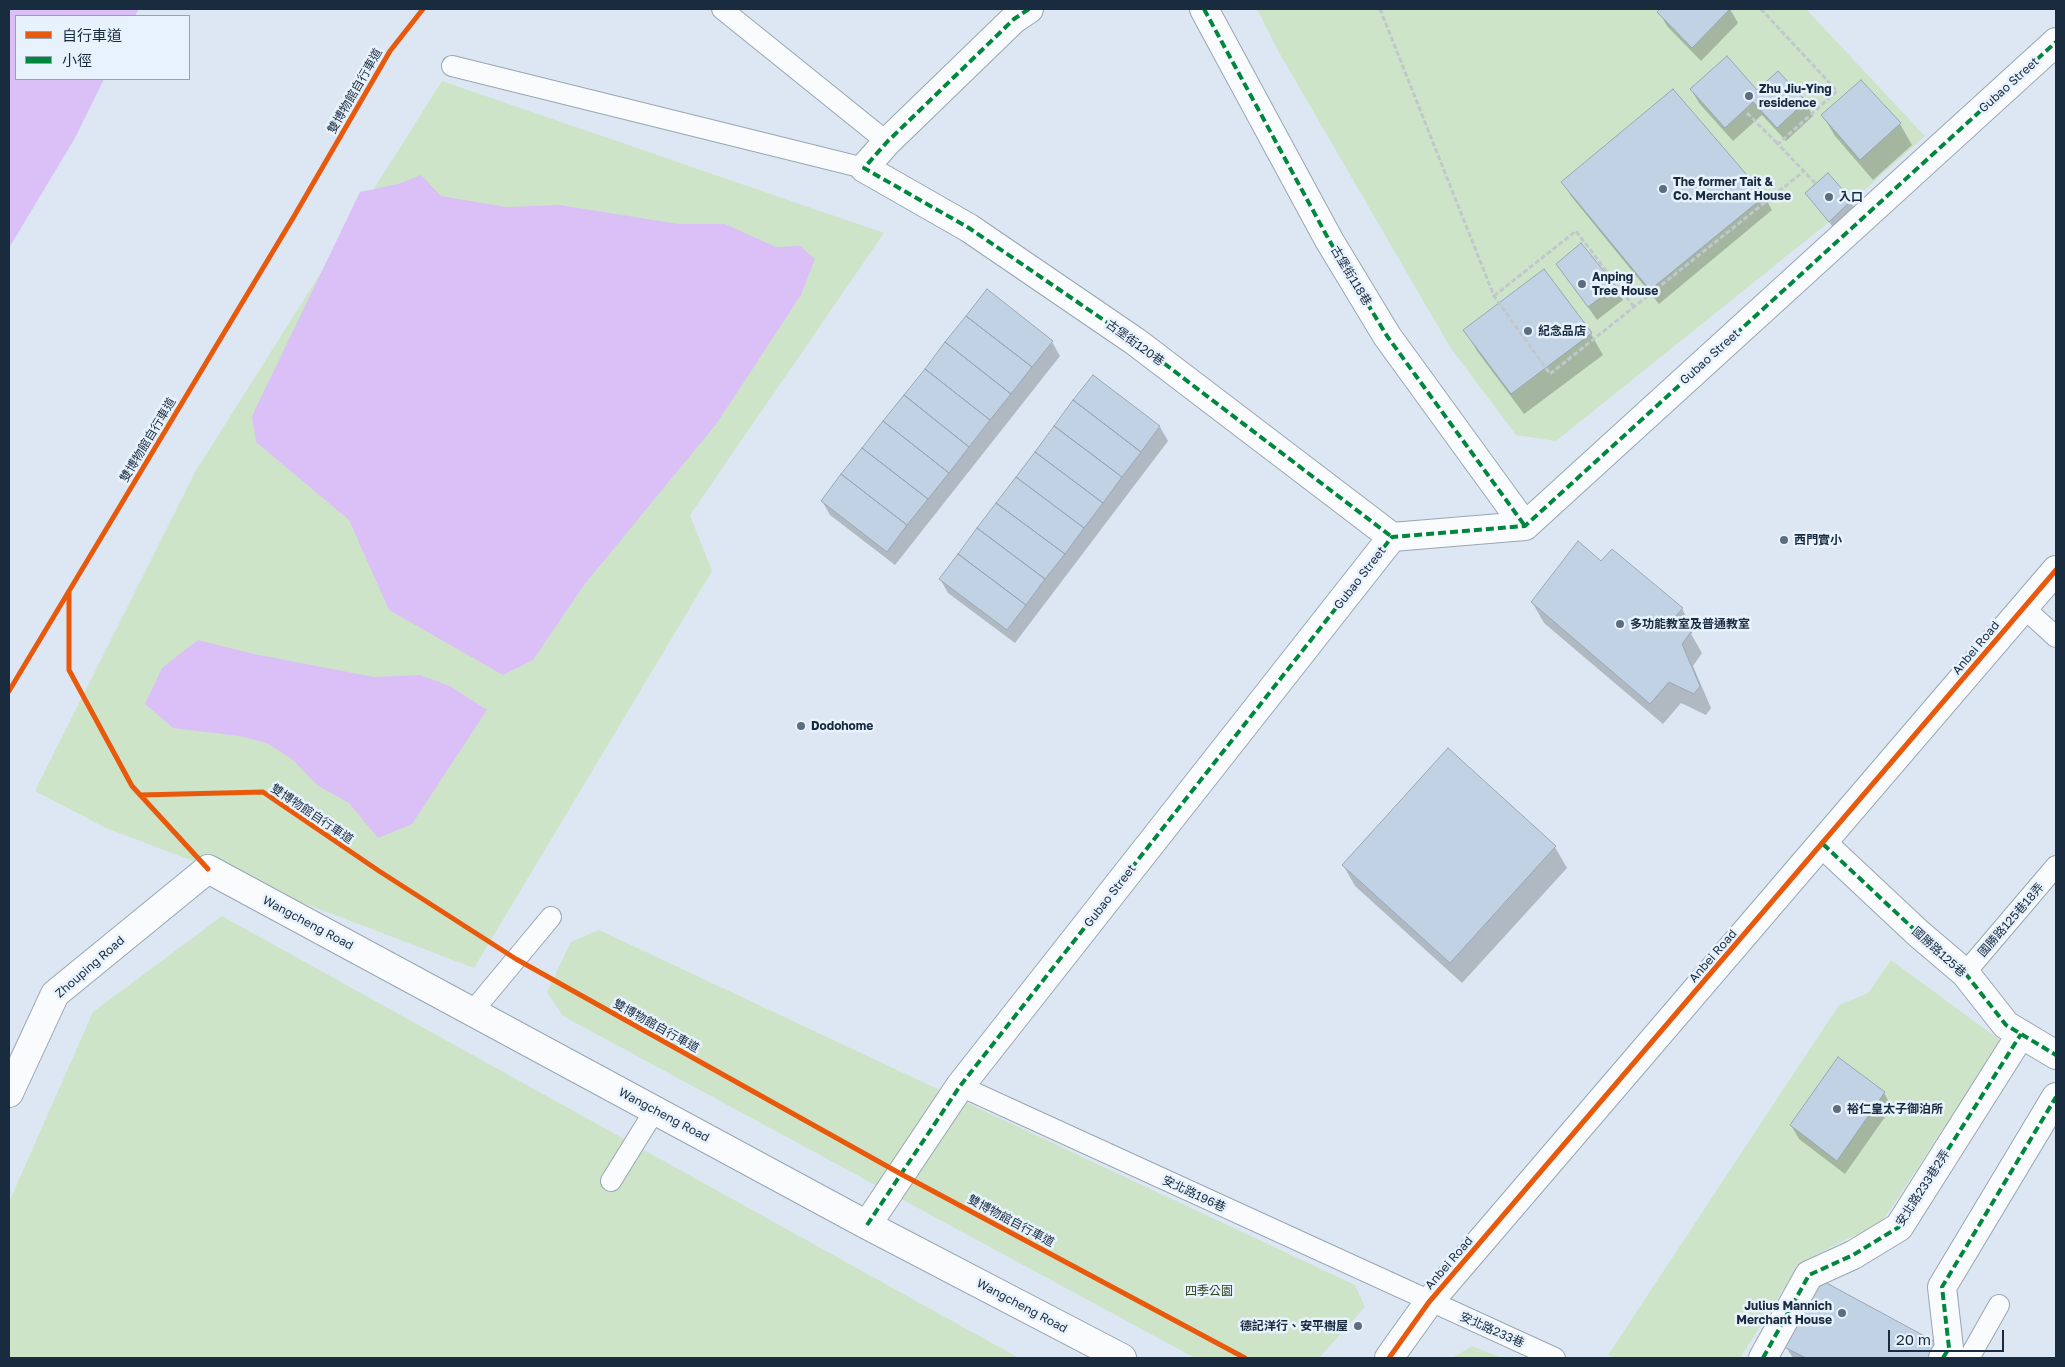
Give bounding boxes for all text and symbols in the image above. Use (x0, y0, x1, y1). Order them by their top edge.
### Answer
legend (15, 15, 190, 80)
text: 自行車道 (62, 26, 122, 44)
street label: 雙博物館自行車道 (325, 46, 385, 136)
text: 小徑 (62, 51, 92, 69)
street label: Gubao Street (1976, 54, 2042, 116)
place label: Zhu Jiu-Ying residence (1759, 82, 1832, 110)
marker: Zhu Jiu-Ying residence (1743, 90, 1755, 102)
place label: The former Tait & Co. Merchant House (1673, 175, 1791, 203)
marker: The former Tait & Co. Merchant House (1657, 183, 1669, 195)
place label: 入口 (1839, 190, 1863, 204)
marker: 入口 (1823, 191, 1835, 203)
street label: 古堡街118巷 (1328, 244, 1374, 308)
place label: Anping Tree House (1592, 270, 1658, 298)
marker: Anping Tree House (1576, 278, 1588, 290)
street label: 古堡街120巷 (1103, 317, 1167, 369)
place label: 紀念品店 (1538, 324, 1586, 338)
marker: 紀念品店 (1522, 325, 1534, 337)
street label: Gubao Street (1677, 326, 1743, 388)
street label: 雙博物館自行車道 (117, 395, 179, 485)
place label: 西門實小 (1794, 533, 1842, 547)
marker: 西門實小 (1778, 534, 1790, 546)
street label: Gubao Street (1331, 544, 1389, 612)
place label: 多功能教室及普通教室 (1630, 617, 1750, 631)
marker: 多功能教室及普通教室 (1614, 618, 1626, 630)
street label: Anbei Road (1949, 618, 2003, 678)
place label: Dodohome (811, 719, 873, 733)
marker: Dodohome (795, 720, 807, 732)
street label: 雙博物館自行車道 (268, 781, 356, 847)
street label: Gubao Street (1081, 862, 1139, 930)
street label: 國勝路125巷18弄 (1975, 880, 2047, 960)
street label: Wangcheng Road (260, 893, 356, 953)
street label: 國勝路125巷 (1909, 924, 1969, 980)
street label: Anbei Road (1686, 927, 1740, 985)
street label: Zhouping Road (53, 933, 127, 1001)
street label: 雙博物館自行車道 (611, 996, 701, 1056)
street label: Wangcheng Road (616, 1085, 712, 1145)
place label: 裕仁皇太子御泊所 (1847, 1102, 1943, 1116)
marker: 裕仁皇太子御泊所 (1831, 1103, 1843, 1115)
street label: 安北路233巷2弄 (1893, 1147, 1953, 1229)
street label: 安北路196巷 (1160, 1173, 1228, 1215)
street label: 雙博物館自行車道 (965, 1192, 1057, 1250)
street label: Anbei Road (1422, 1234, 1476, 1292)
street label: Wangcheng Road (974, 1276, 1070, 1336)
park label: 四季公園 (1185, 1284, 1233, 1298)
place label: Julius Mannich Merchant House (1736, 1299, 1832, 1327)
marker: Julius Mannich Merchant House (1836, 1307, 1848, 1319)
street label: 安北路233巷 (1458, 1309, 1526, 1351)
place label: 德記洋行、安平樹屋 (1240, 1319, 1348, 1333)
marker: 德記洋行、安平樹屋 (1352, 1320, 1364, 1332)
scale bar (1890, 1320, 2006, 1352)
text: 20 m (1896, 1330, 1931, 1348)

